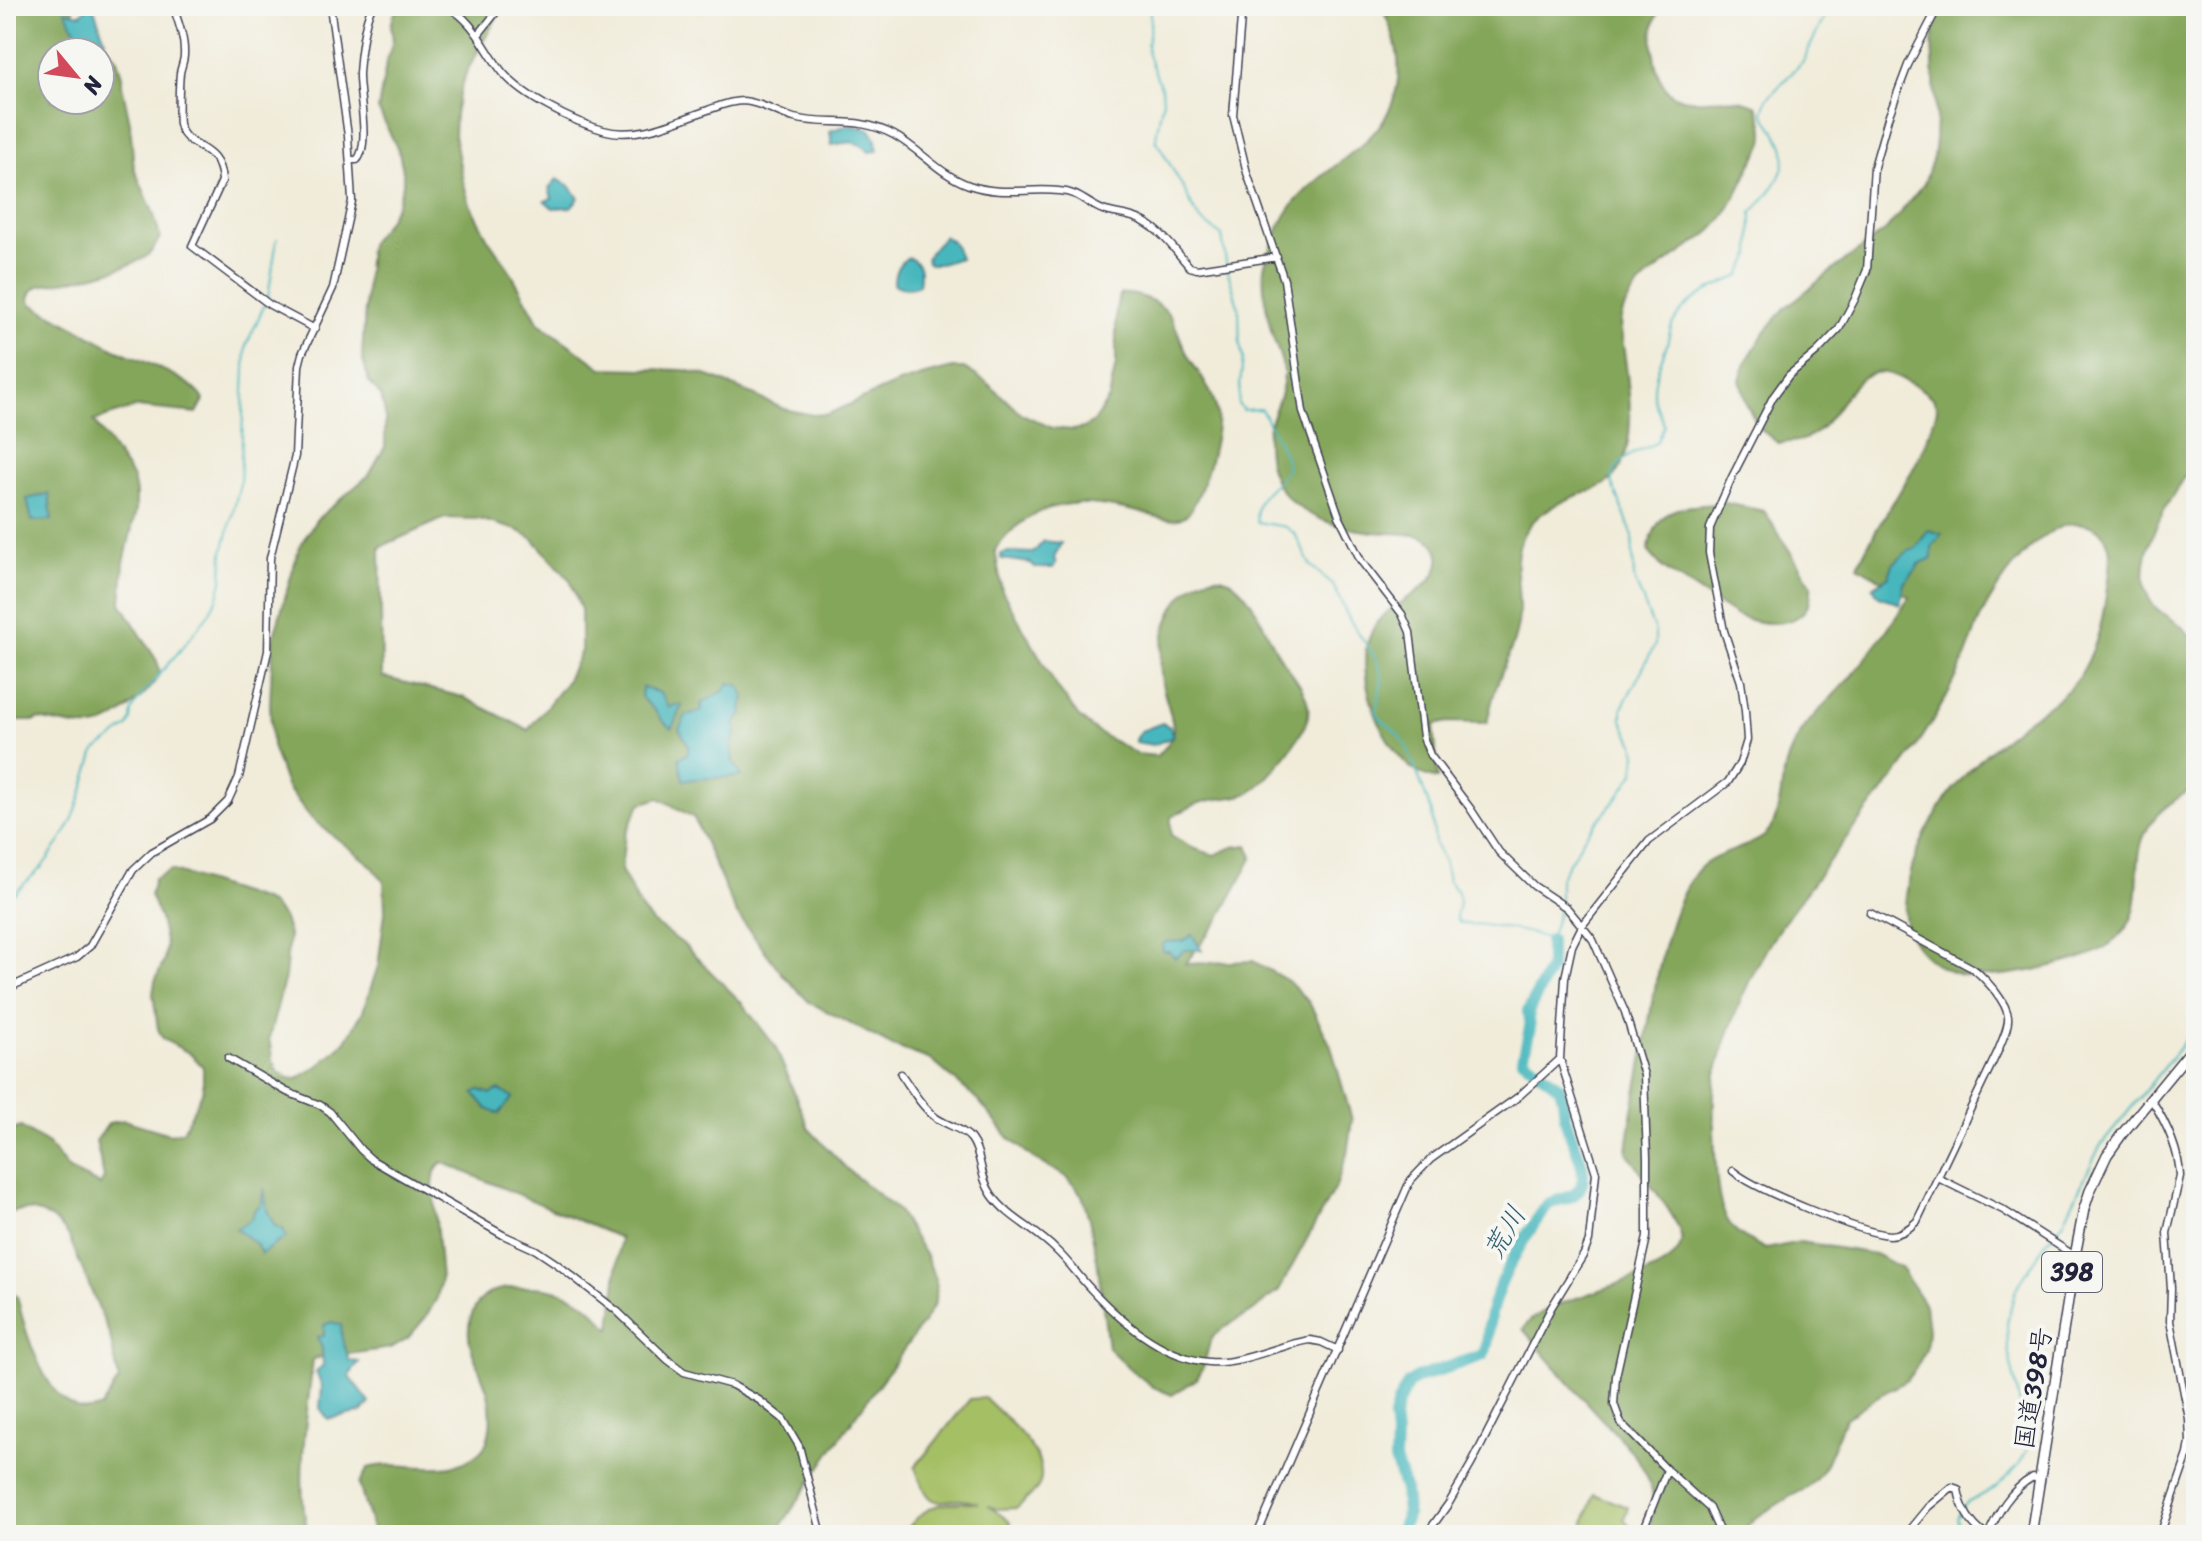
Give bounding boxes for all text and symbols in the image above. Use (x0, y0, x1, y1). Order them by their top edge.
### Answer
north arrow (36, 36, 116, 116)
text: N (72, 68, 114, 102)
water label: 荒川 (1469, 1196, 1540, 1269)
road number: 398 (2042, 1252, 2102, 1292)
street label: 国道398号 (2001, 1323, 2065, 1453)

